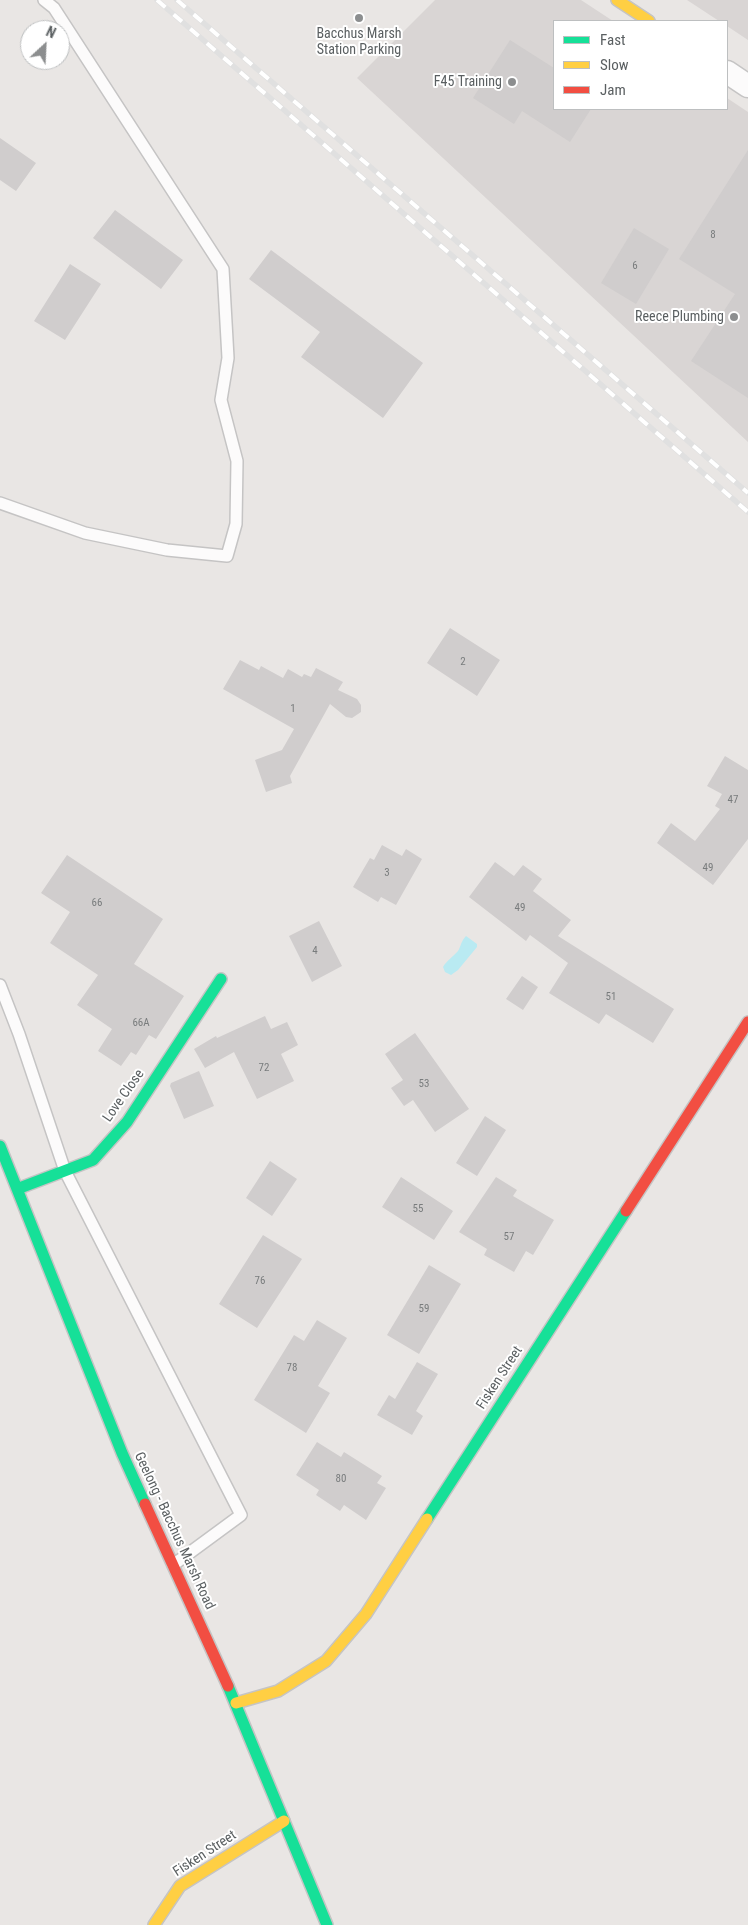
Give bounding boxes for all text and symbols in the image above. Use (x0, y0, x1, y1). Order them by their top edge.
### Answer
marker: Bacchus Marsh Station Parking (353, 12, 365, 24)
north arrow (20, 20, 70, 70)
legend (553, 20, 728, 110)
text: N (44, 23, 58, 41)
place label: Bacchus Marsh Station Parking (316, 26, 402, 58)
text: Fast (600, 31, 625, 49)
text: Slow (600, 56, 629, 74)
place label: F45 Training (434, 74, 502, 90)
marker: F45 Training (506, 76, 518, 88)
text: Jam (600, 81, 626, 99)
house number: 8 (710, 228, 716, 242)
house number: 6 (632, 259, 638, 273)
place label: Reece Plumbing (635, 309, 724, 325)
marker: Reece Plumbing (728, 311, 740, 323)
house number: 2 (460, 655, 466, 669)
house number: 1 (290, 702, 296, 716)
house number: 47 (728, 793, 738, 807)
house number: 49 (703, 861, 713, 875)
house number: 3 (384, 866, 390, 880)
house number: 66 (92, 896, 102, 910)
house number: 49 (515, 901, 525, 915)
house number: 4 (312, 944, 318, 958)
house number: 51 (606, 990, 616, 1004)
house number: 66A (132, 1016, 150, 1030)
house number: 72 (259, 1061, 269, 1075)
street label: Love Close (100, 1066, 148, 1126)
house number: 53 (419, 1077, 429, 1091)
house number: 55 (413, 1202, 423, 1216)
house number: 57 (504, 1230, 514, 1244)
house number: 76 (255, 1274, 265, 1288)
house number: 59 (419, 1302, 429, 1316)
street label: Fisken Street (473, 1343, 527, 1413)
house number: 78 (287, 1361, 297, 1375)
street label: Geelong - Bacchus Marsh Road (130, 1450, 218, 1612)
house number: 80 (336, 1472, 346, 1486)
street label: Fisken Street (170, 1827, 240, 1881)

